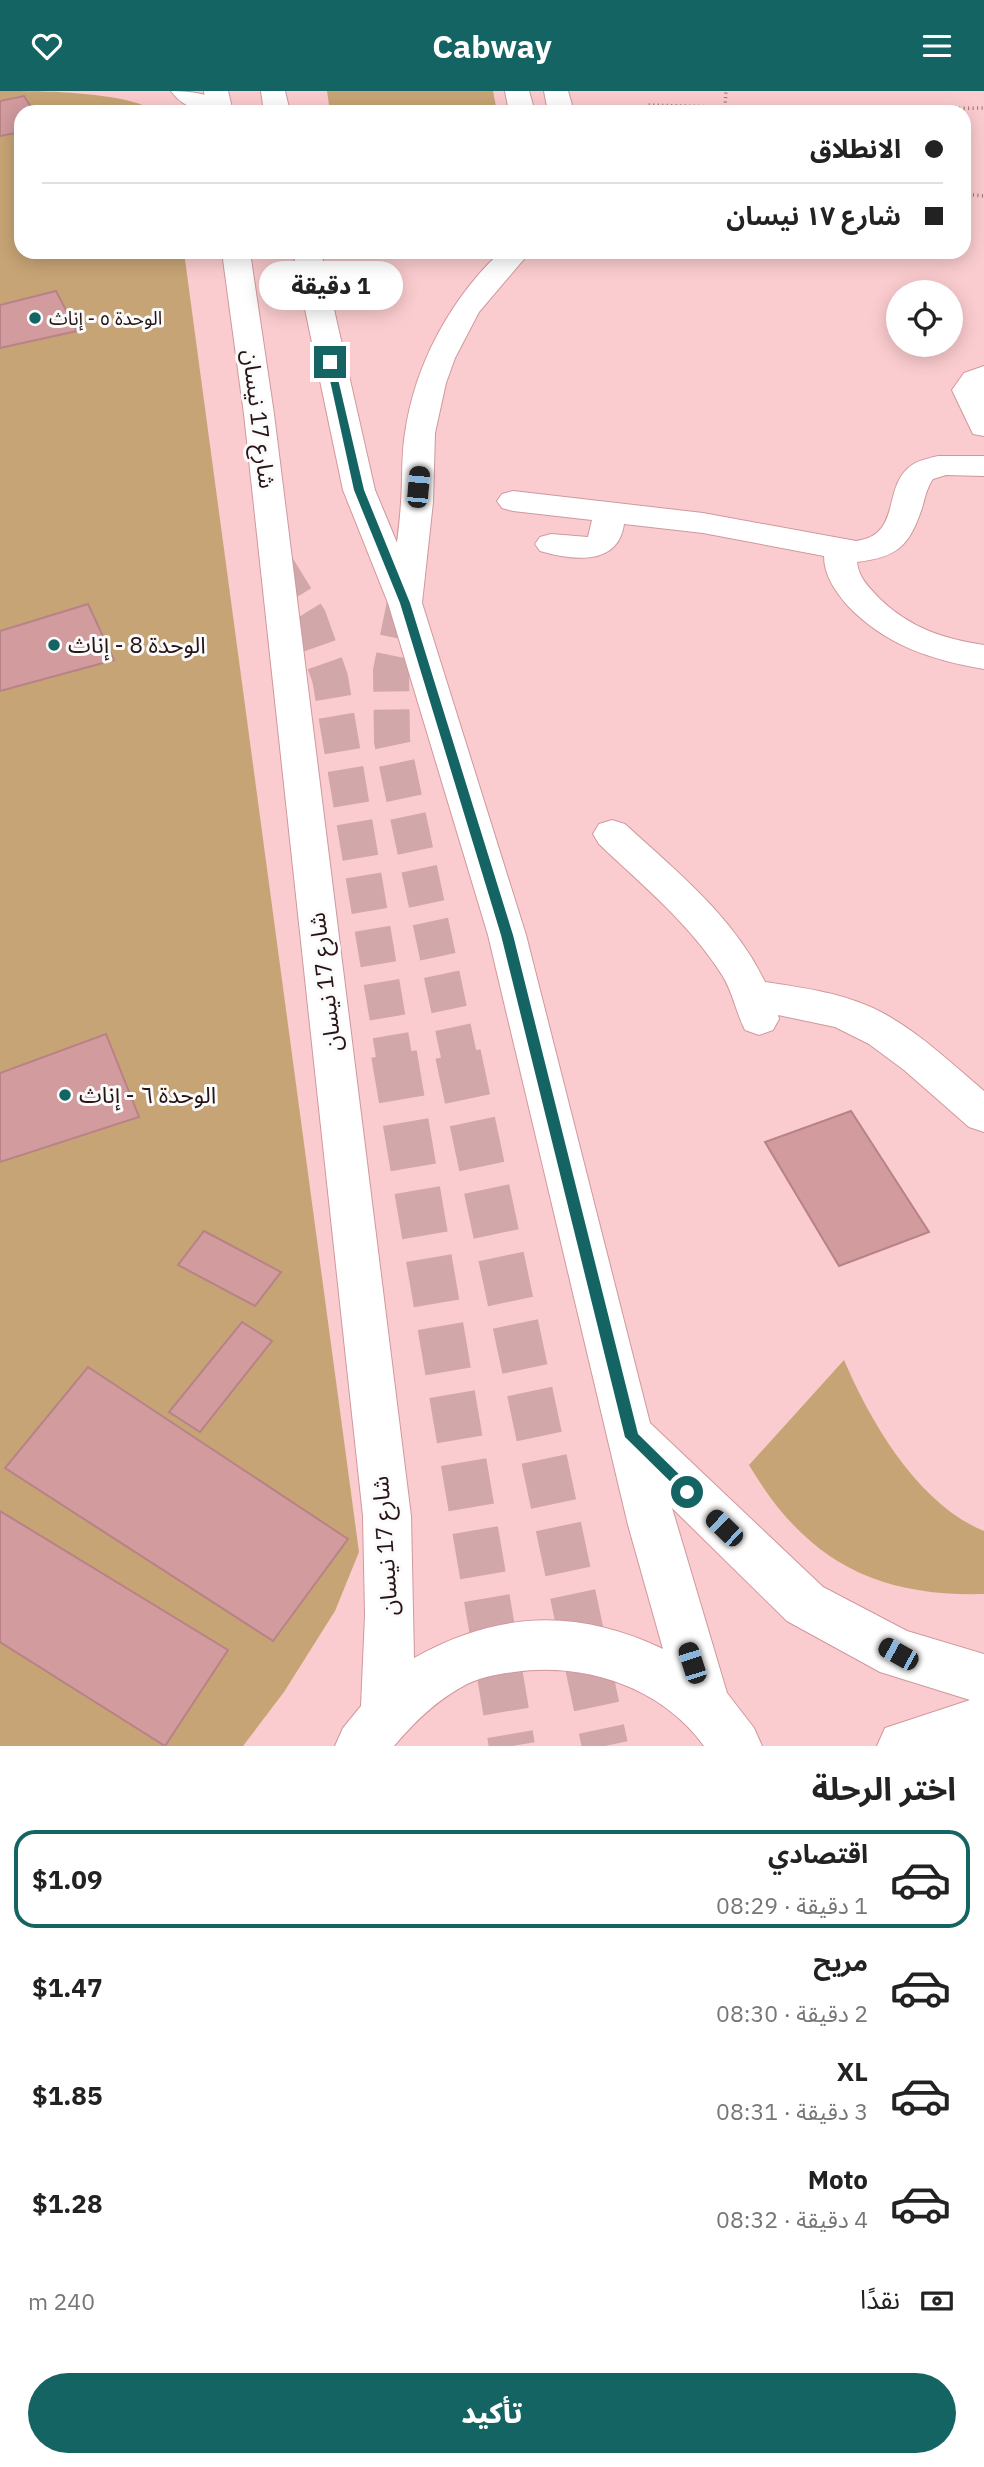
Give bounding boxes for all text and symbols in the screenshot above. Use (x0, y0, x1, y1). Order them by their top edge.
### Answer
text: Cabway (432, 25, 552, 67)
icon: heart (28, 27, 66, 65)
icon: menu (918, 27, 956, 65)
text: الانطلاق (810, 131, 901, 165)
text: شارع ١٧ نيسان (726, 198, 901, 232)
callout: 1 دقيقة (258, 261, 402, 309)
text: 1 دقيقة (291, 270, 371, 300)
map controls (886, 280, 963, 357)
button: locate (886, 280, 963, 357)
place label: الوحدة ٥ - إناث (49, 306, 162, 331)
marker: الوحدة ٥ - إناث (27, 310, 43, 326)
route end (314, 346, 346, 378)
street label: شارع 17 نيسان (234, 348, 283, 491)
car (406, 465, 431, 509)
place label: الوحدة 8 - إناث (68, 629, 206, 661)
marker: الوحدة 8 - إناث (46, 637, 62, 653)
street label: شارع 17 نيسان (301, 910, 350, 1053)
place label: الوحدة ٦ - إناث (79, 1079, 216, 1111)
marker: الوحدة ٦ - إناث (57, 1087, 73, 1103)
street label: شارع 17 نيسان (364, 1475, 407, 1617)
route start (671, 1476, 703, 1508)
car (702, 1506, 747, 1550)
car (875, 1635, 922, 1673)
car (676, 1640, 709, 1686)
text: اختر الرحلة (812, 1767, 956, 1809)
text: اقتصادي (768, 1836, 868, 1870)
icon: car (889, 1848, 952, 1911)
text: $1.09 (32, 1862, 103, 1896)
text: 1 دقيقة · 08:29 (716, 1890, 868, 1920)
text: مريح (813, 1944, 868, 1978)
icon: car (889, 1956, 952, 2019)
text: $1.47 (32, 1970, 103, 2004)
text: 2 دقيقة · 08:30 (716, 1998, 868, 2028)
text: XL (837, 2054, 868, 2088)
icon: car (889, 2064, 952, 2127)
text: $1.85 (32, 2078, 103, 2112)
text: 3 دقيقة · 08:31 (716, 2096, 868, 2126)
text: Moto (808, 2162, 868, 2196)
icon: car (889, 2172, 952, 2235)
text: $1.28 (32, 2186, 103, 2220)
text: 4 دقيقة · 08:32 (716, 2204, 868, 2234)
text: نقدًا (860, 2282, 900, 2316)
icon: cash (918, 2282, 956, 2320)
text: 240 m (28, 2286, 95, 2316)
button: تأكيد (28, 2373, 956, 2453)

